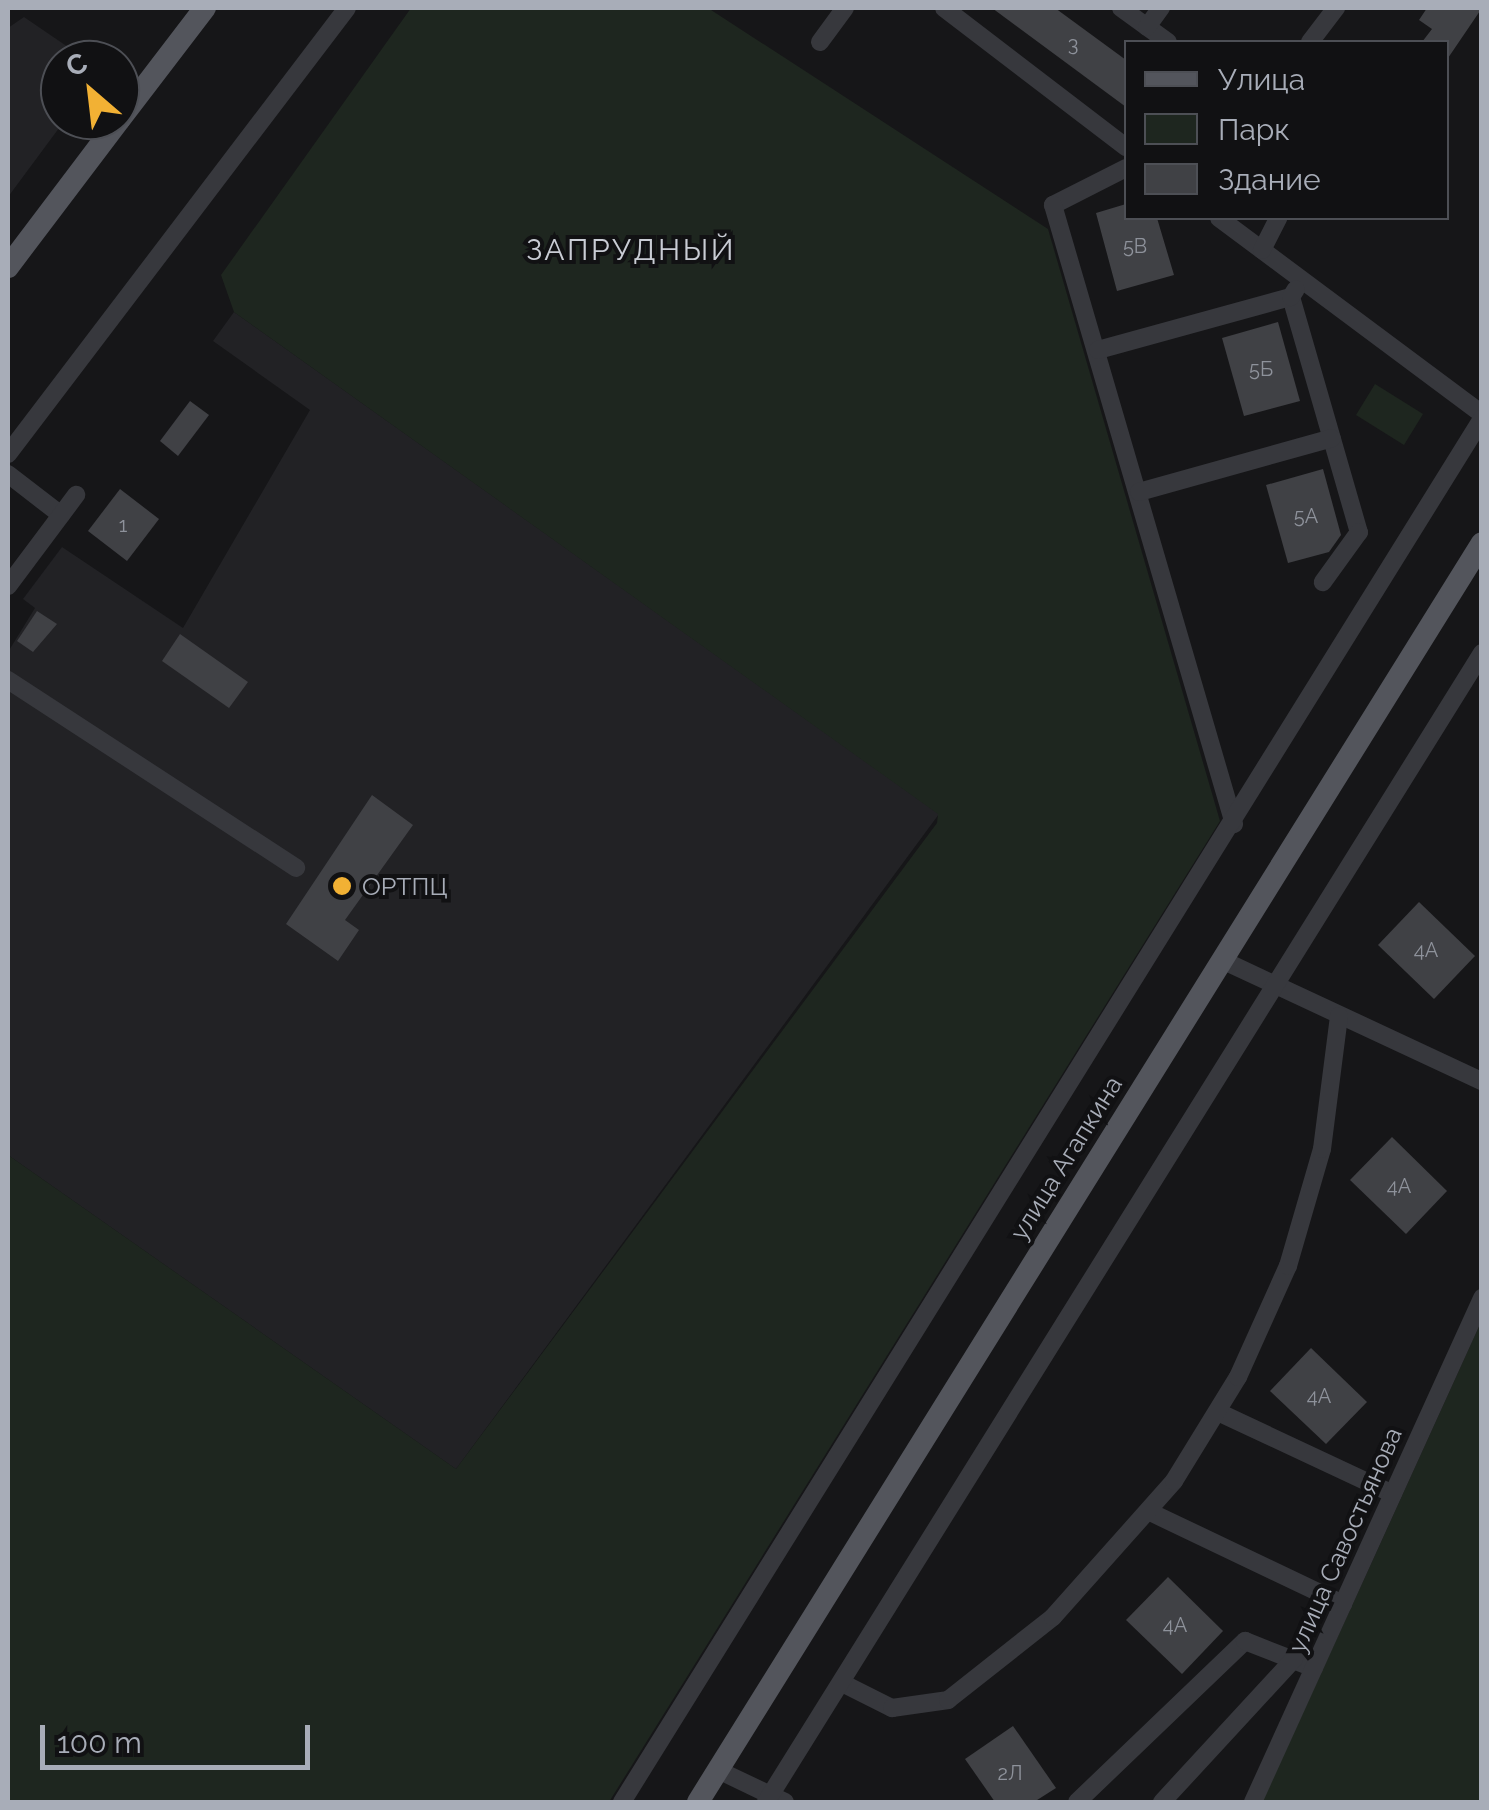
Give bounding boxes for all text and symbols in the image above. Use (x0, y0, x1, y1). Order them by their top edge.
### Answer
house number: 3 (1068, 32, 1078, 56)
north arrow (40, 40, 140, 140)
legend (1124, 40, 1449, 220)
text: С (60, 46, 93, 84)
text: Улица (1218, 62, 1305, 97)
text: Парк (1218, 112, 1290, 147)
text: Здание (1218, 162, 1321, 197)
district label: ЗАПРУДНЫЙ (526, 232, 736, 268)
house number: 5В (1123, 234, 1147, 258)
house number: 5Б (1249, 357, 1273, 381)
house number: 5А (1294, 504, 1318, 528)
house number: 1 (119, 513, 127, 537)
place label: ОРТПЦ (362, 871, 448, 901)
marker: ОРТПЦ (331, 875, 353, 897)
house number: 4А (1414, 938, 1438, 962)
street label: улица Агапкина (1003, 1070, 1129, 1246)
house number: 4А (1387, 1174, 1411, 1198)
house number: 4А (1307, 1384, 1331, 1408)
street label: улица Савостьянова (1282, 1423, 1408, 1657)
house number: 4А (1163, 1613, 1187, 1637)
scale bar (45, 1705, 315, 1767)
text: 100 m (57, 1725, 142, 1760)
house number: 2Л (998, 1761, 1022, 1785)

